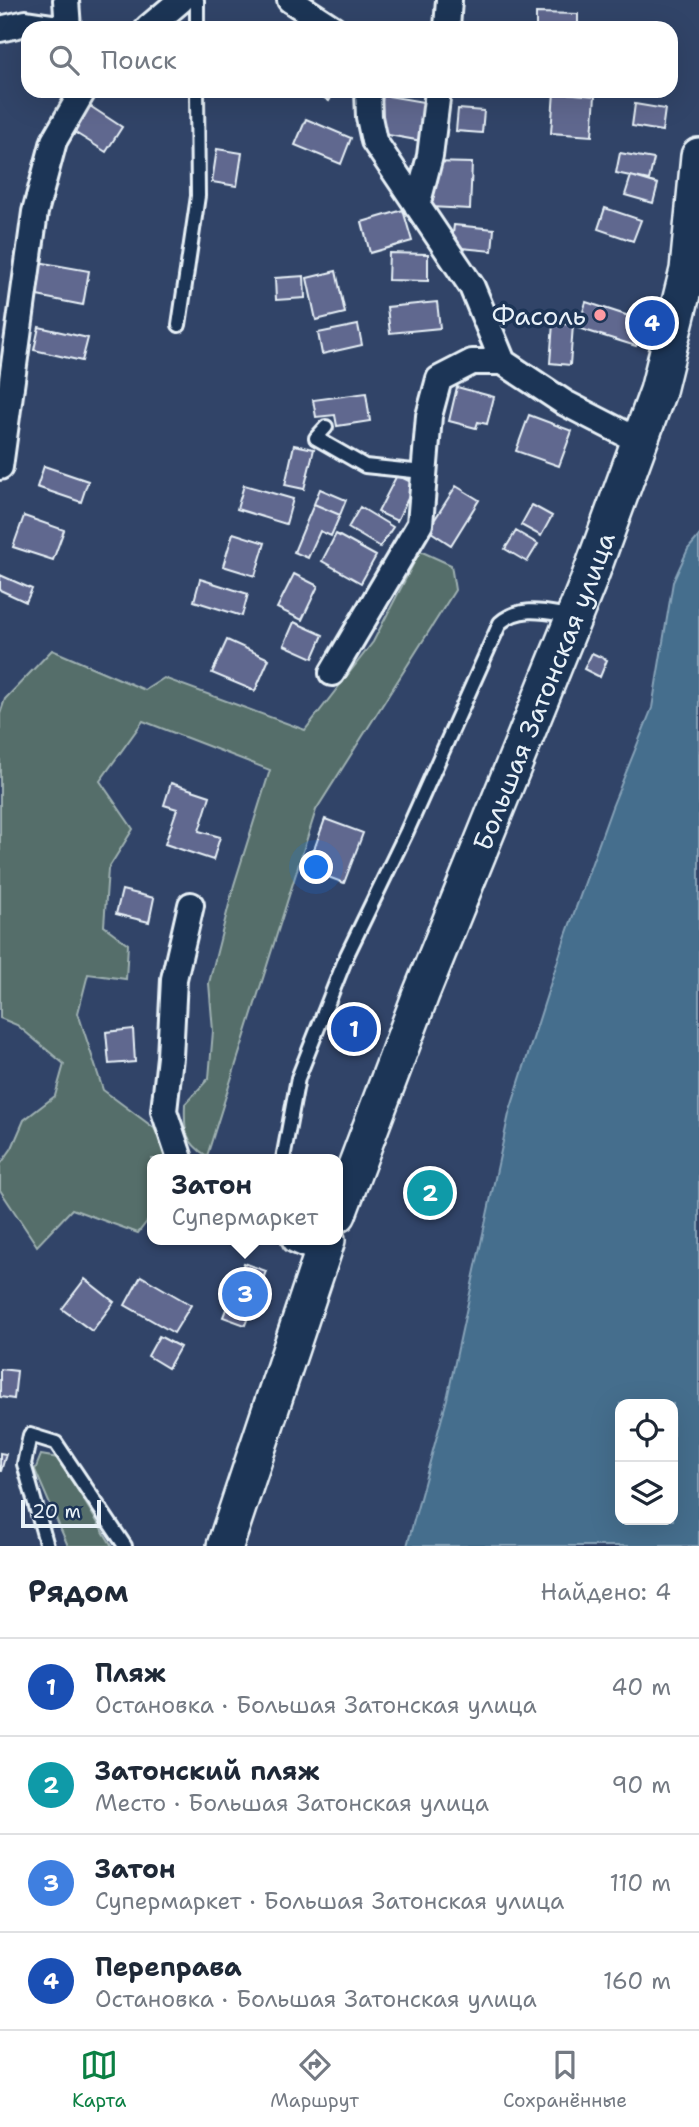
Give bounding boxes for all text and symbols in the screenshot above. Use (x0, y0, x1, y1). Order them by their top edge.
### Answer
search box (21, 21, 678, 98)
icon: search (45, 41, 83, 79)
text: Поиск (101, 42, 177, 77)
pin: 4 (629, 297, 675, 349)
place label: Фасоль (492, 298, 586, 333)
marker: Фасоль (592, 307, 608, 323)
street label: Большая Затонская улица (464, 527, 622, 855)
your location (299, 850, 333, 884)
pin: 1 (331, 1003, 377, 1055)
popup (147, 1154, 343, 1245)
text: Затон (172, 1167, 252, 1202)
pin: 2 (407, 1167, 453, 1219)
text: Супермаркет (172, 1202, 318, 1232)
pin: 3 (222, 1268, 268, 1320)
map controls (615, 1399, 678, 1525)
button: locate (615, 1399, 678, 1462)
button: layers (615, 1462, 678, 1525)
scale bar (21, 1497, 102, 1529)
text: 20 m (32, 1499, 81, 1524)
text: Рядом (28, 1571, 128, 1612)
text: Найдено: 4 (541, 1577, 671, 1607)
text: Пляж (95, 1655, 166, 1690)
text: 1 (46, 1672, 56, 1702)
text: 40 m (611, 1672, 671, 1702)
text: Остановка · Большая Затонская улица (95, 1690, 537, 1720)
text: Затонский пляж (95, 1753, 319, 1788)
text: 2 (43, 1770, 59, 1800)
text: 90 m (611, 1770, 671, 1800)
text: Место · Большая Затонская улица (95, 1788, 489, 1818)
text: Затон (95, 1851, 175, 1886)
text: 3 (43, 1868, 59, 1898)
text: 110 m (609, 1868, 671, 1898)
text: Супермаркет · Большая Затонская улица (95, 1886, 564, 1916)
text: Переправа (95, 1949, 242, 1984)
text: 4 (43, 1966, 59, 1996)
text: 160 m (603, 1966, 671, 1996)
text: Остановка · Большая Затонская улица (95, 1984, 537, 2014)
tab: Карта (72, 2046, 126, 2113)
tab: Маршрут (270, 2046, 359, 2113)
tab: Сохранённые (503, 2046, 627, 2113)

